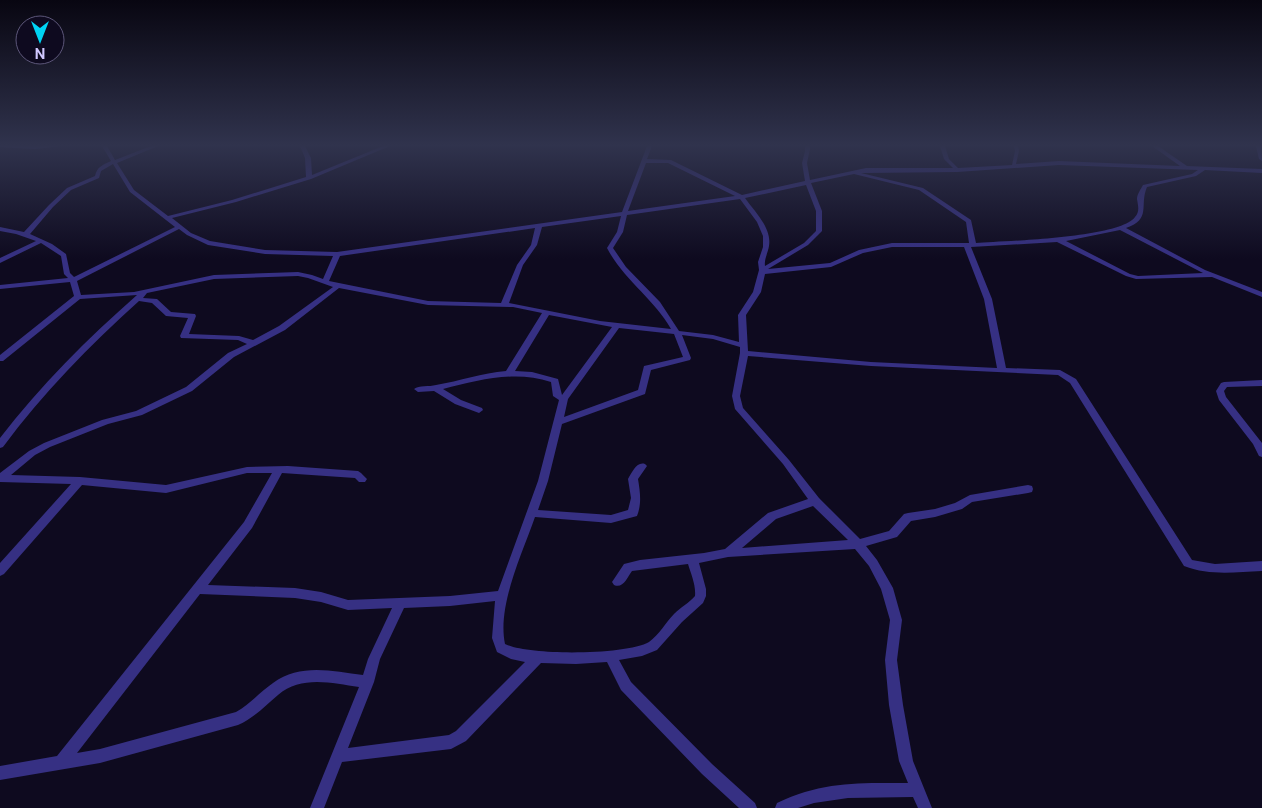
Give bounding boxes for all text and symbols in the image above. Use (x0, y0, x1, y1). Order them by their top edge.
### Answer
north arrow (15, 15, 65, 65)
text: N (35, 45, 45, 61)

